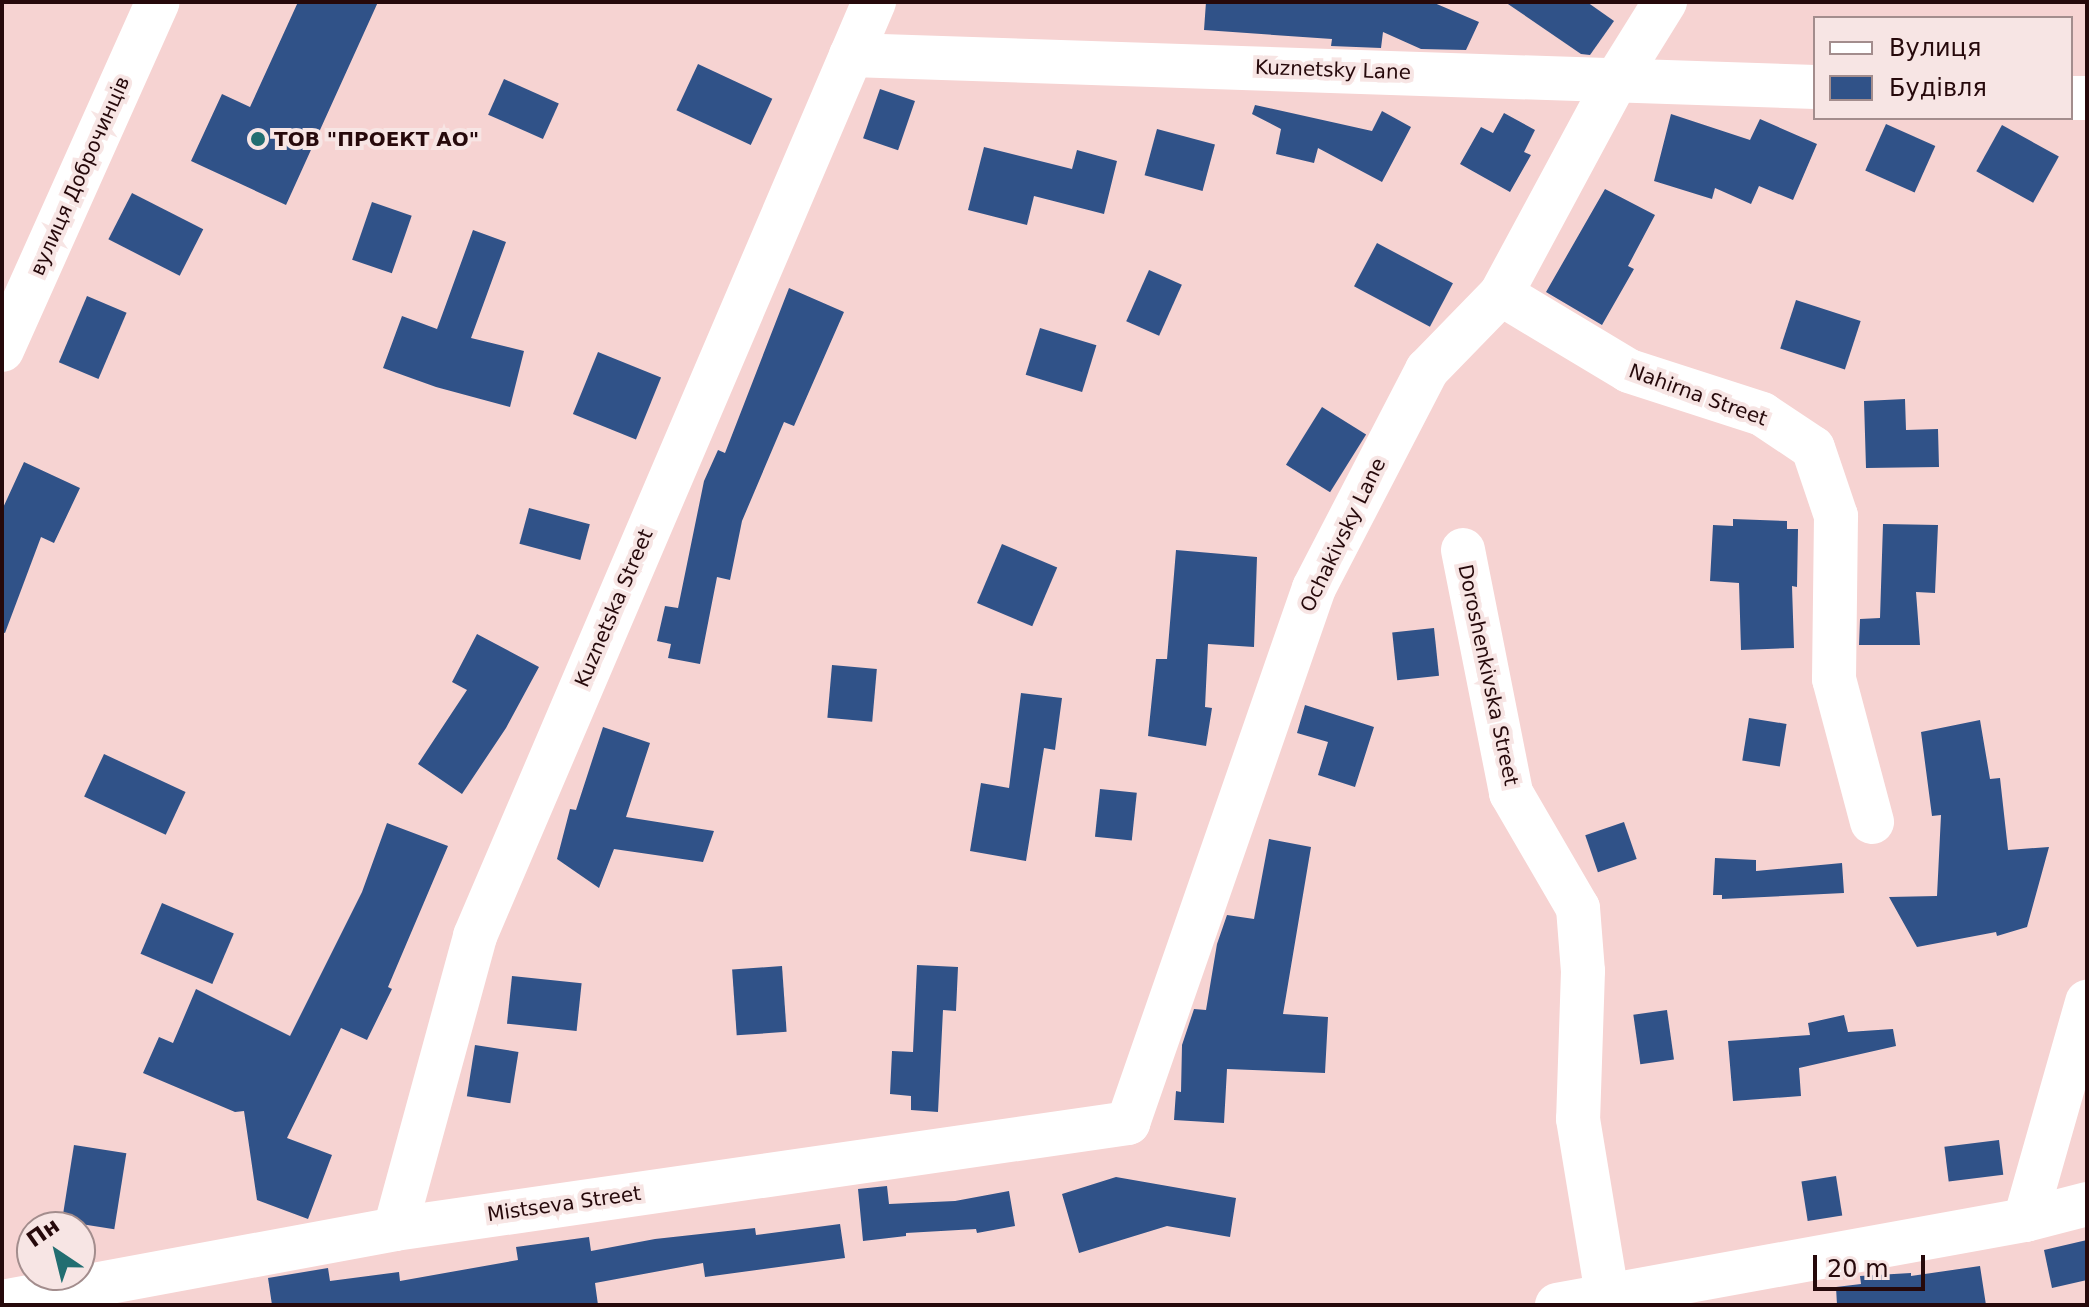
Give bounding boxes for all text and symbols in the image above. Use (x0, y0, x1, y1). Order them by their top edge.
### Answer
legend (1813, 16, 2073, 120)
text: Вулиця (1889, 34, 1981, 62)
street label: Kuznetsky Lane (1255, 55, 1411, 85)
street label: вулиця Доброчинців (25, 73, 135, 279)
text: Будівля (1889, 74, 1987, 102)
place label: ТОВ "ПРОЕКТ АО" (274, 127, 479, 151)
marker: ТОВ "ПРОЕКТ АО" (249, 130, 267, 148)
street label: Nahirna Street (1626, 359, 1770, 431)
street label: Ochakivsky Lane (1295, 454, 1391, 616)
street label: Kuznetska Street (570, 525, 658, 691)
street label: Doroshenkivska Street (1453, 562, 1523, 788)
street label: Mistseva Street (486, 1181, 642, 1227)
north arrow (16, 1211, 96, 1291)
text: Пн (22, 1213, 64, 1252)
scale bar (1817, 1239, 1929, 1289)
text: 20 m (1827, 1255, 1889, 1283)

